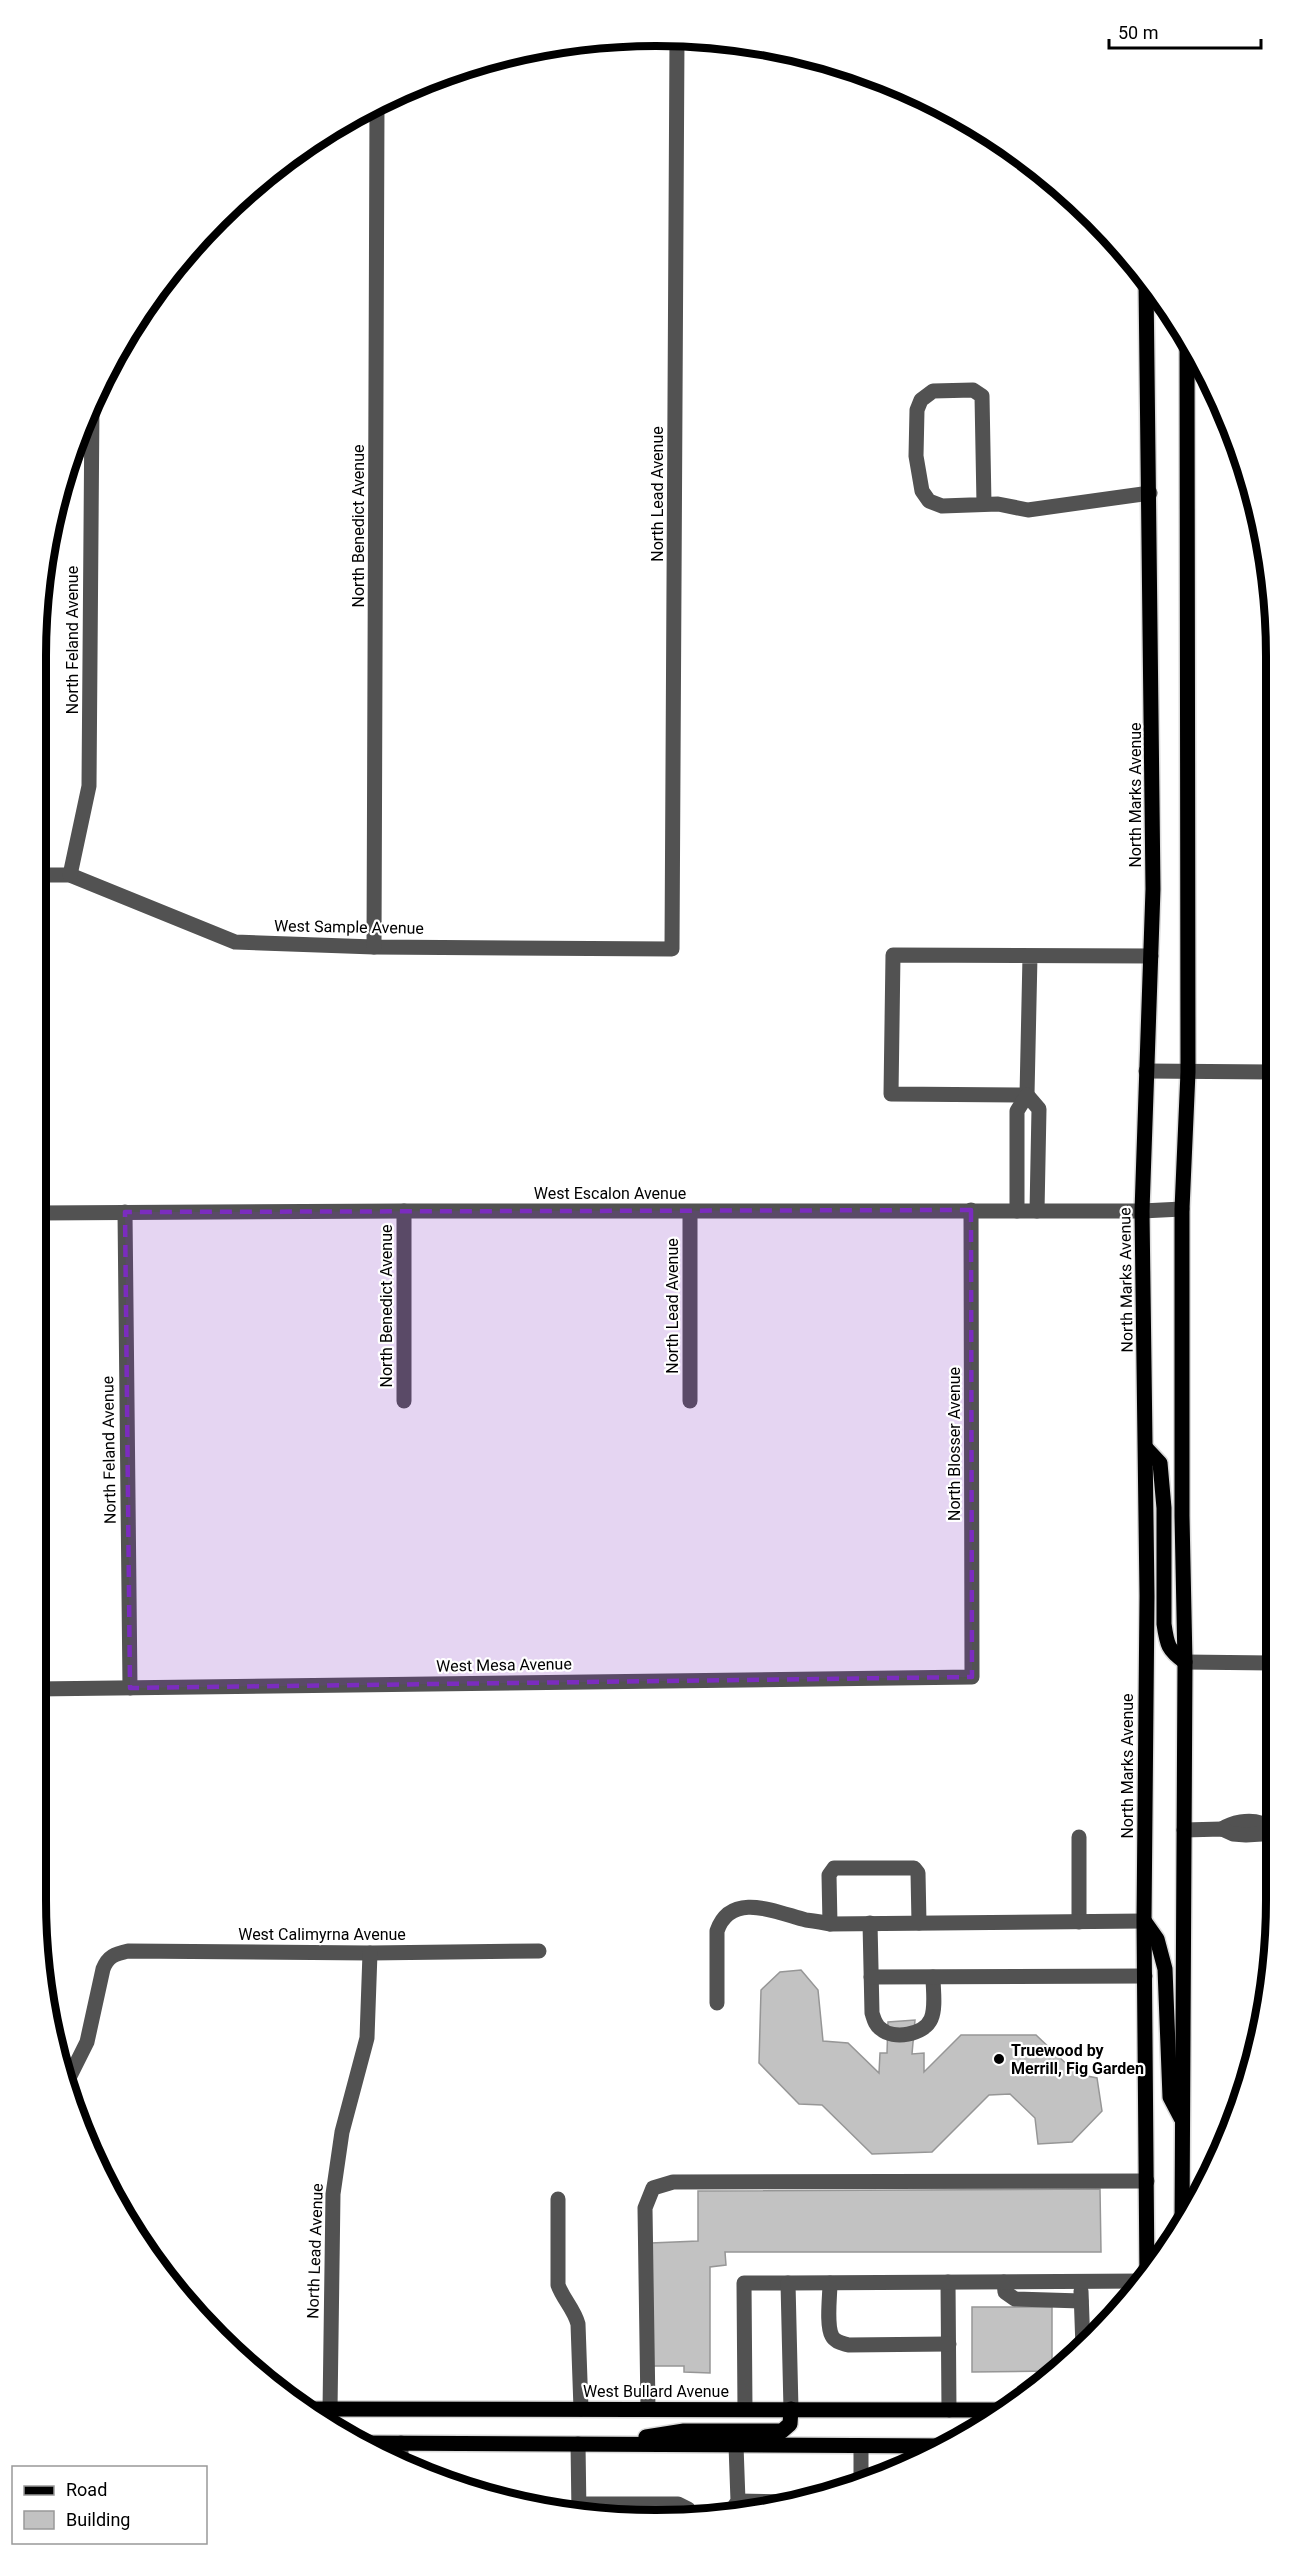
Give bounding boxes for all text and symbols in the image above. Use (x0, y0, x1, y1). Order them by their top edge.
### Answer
scale bar (1109, 12, 1260, 50)
text: 50 m (1118, 22, 1158, 43)
street label: North Lead Avenue (648, 426, 667, 562)
street label: North Benedict Avenue (349, 445, 368, 607)
street label: North Feland Avenue (63, 566, 82, 714)
street label: North Marks Avenue (1126, 722, 1145, 868)
street label: West Sample Avenue (274, 916, 424, 938)
street label: West Escalon Avenue (534, 1184, 686, 1203)
street label: North Marks Avenue (1115, 1207, 1137, 1353)
street label: North Benedict Avenue (377, 1225, 396, 1387)
street label: North Lead Avenue (663, 1238, 682, 1374)
street label: North Blosser Avenue (945, 1367, 964, 1521)
street label: North Feland Avenue (98, 1376, 120, 1524)
street label: West Mesa Avenue (436, 1654, 572, 1676)
street label: North Marks Avenue (1118, 1693, 1137, 1839)
street label: West Calimyrna Avenue (238, 1925, 406, 1944)
place label: Truewood by Merrill, Fig Garden (1011, 2041, 1144, 2078)
marker: Truewood by Merrill, Fig Garden (992, 2052, 1006, 2066)
street label: North Lead Avenue (303, 2183, 327, 2319)
street label: West Bullard Avenue (583, 2382, 729, 2401)
legend (12, 2466, 207, 2544)
text: Road (66, 2479, 107, 2500)
text: Building (66, 2509, 130, 2530)

